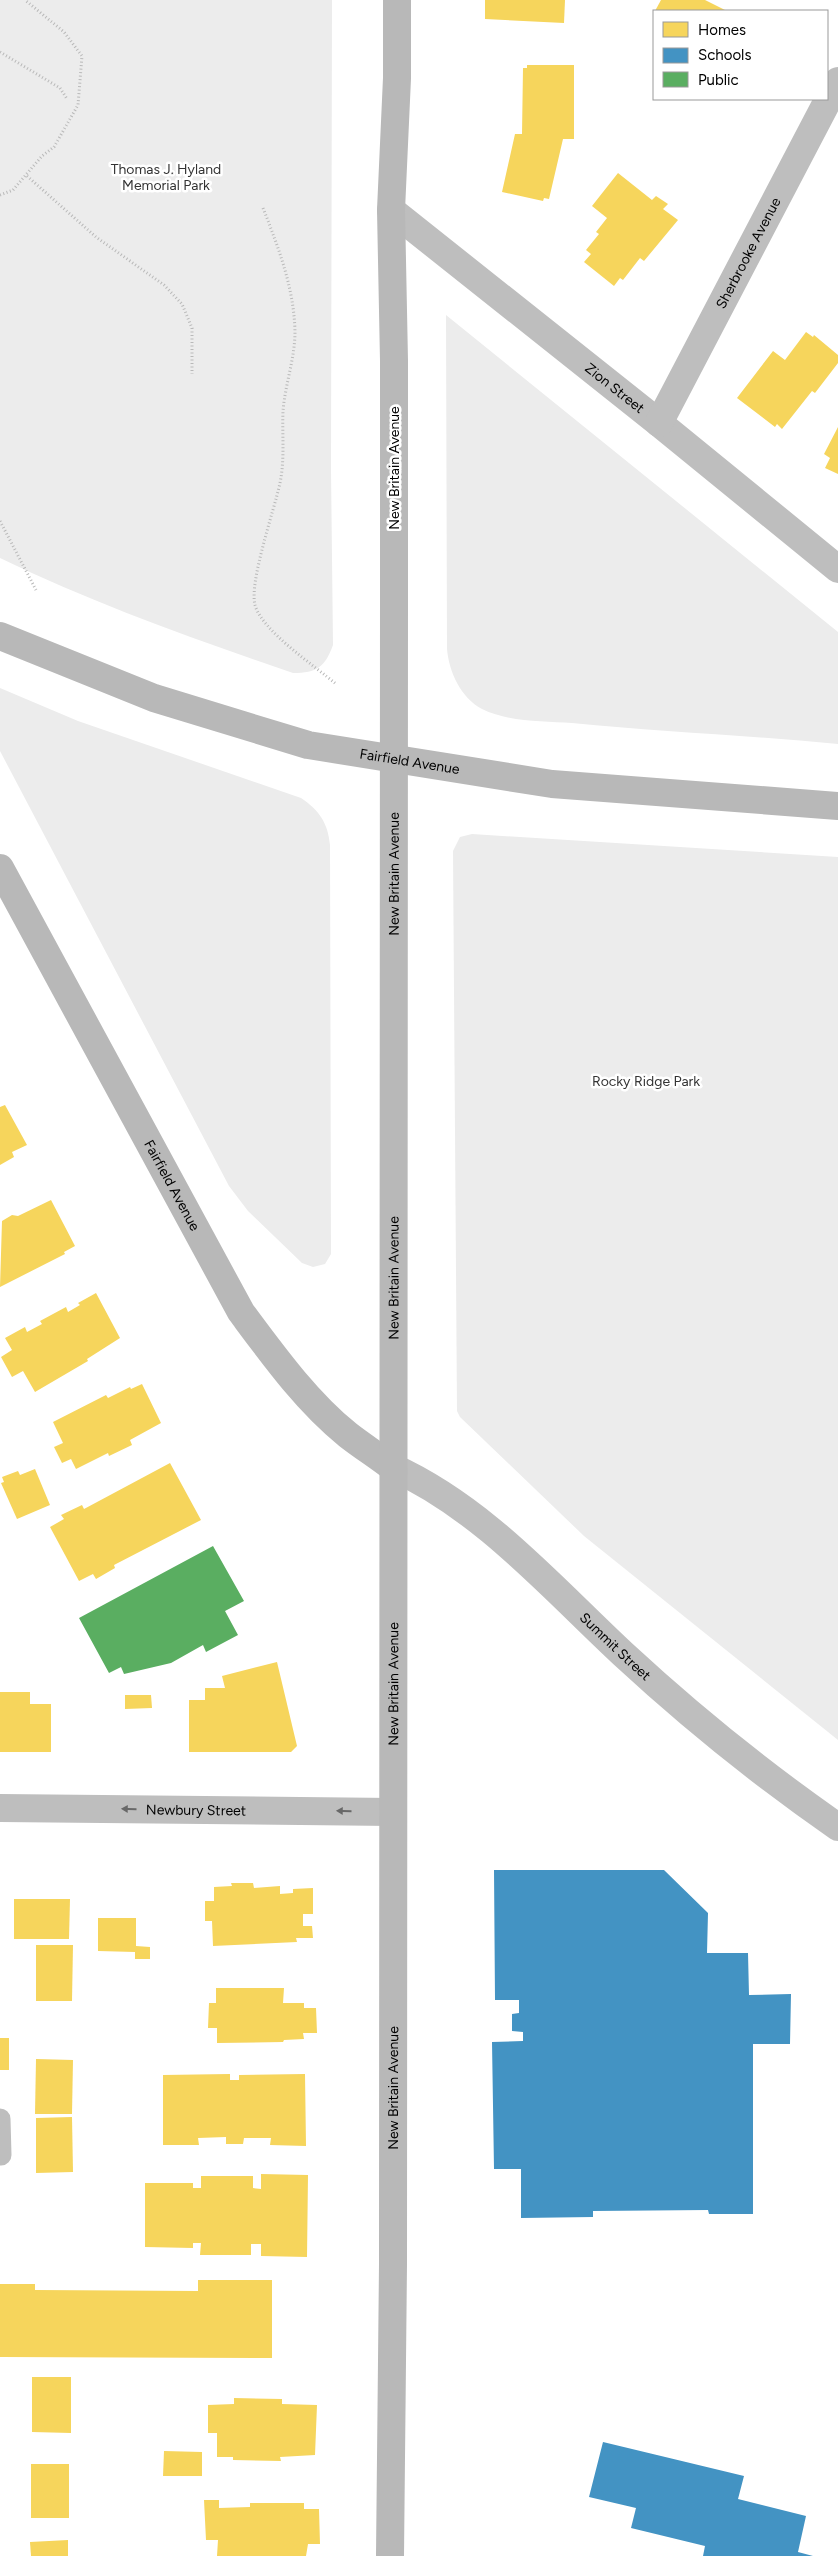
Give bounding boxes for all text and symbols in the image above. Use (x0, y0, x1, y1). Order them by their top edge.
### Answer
legend (653, 10, 828, 100)
text: Homes (698, 21, 746, 39)
text: Schools (698, 46, 751, 64)
text: Public (698, 71, 739, 89)
park label: Thomas J. Hyland Memorial Park (111, 161, 221, 194)
street label: Sherbrooke Avenue (712, 194, 785, 312)
street label: Zion Street (582, 360, 648, 417)
street label: New Britain Avenue (386, 406, 403, 530)
street label: Fairfield Avenue (358, 745, 461, 778)
street label: New Britain Avenue (386, 812, 403, 936)
park label: Rocky Ridge Park (592, 1073, 700, 1090)
street label: Fairfield Avenue (140, 1137, 203, 1234)
street label: New Britain Avenue (386, 1216, 403, 1340)
street label: Summit Street (576, 1609, 654, 1684)
street label: New Britain Avenue (385, 1622, 402, 1746)
street label: Newbury Street (146, 1801, 246, 1820)
one-way arrow (121, 1805, 137, 1813)
one-way arrow (336, 1807, 352, 1815)
street label: New Britain Avenue (385, 2026, 402, 2150)

